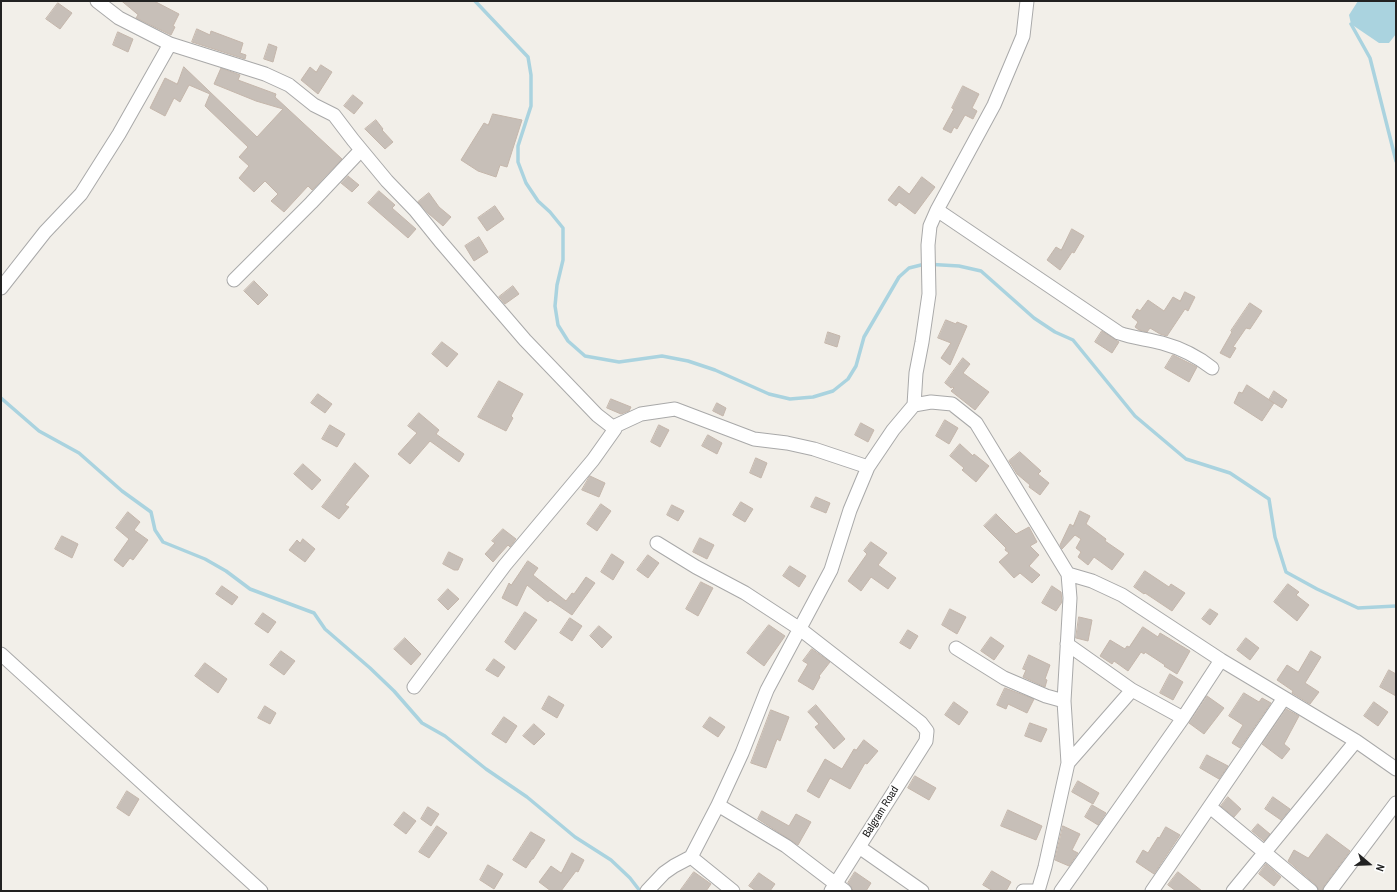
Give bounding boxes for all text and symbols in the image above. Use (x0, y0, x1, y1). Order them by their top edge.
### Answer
street label: Balgram Road (860, 784, 902, 840)
north arrow (1349, 844, 1389, 884)
text: N (1373, 863, 1388, 873)

